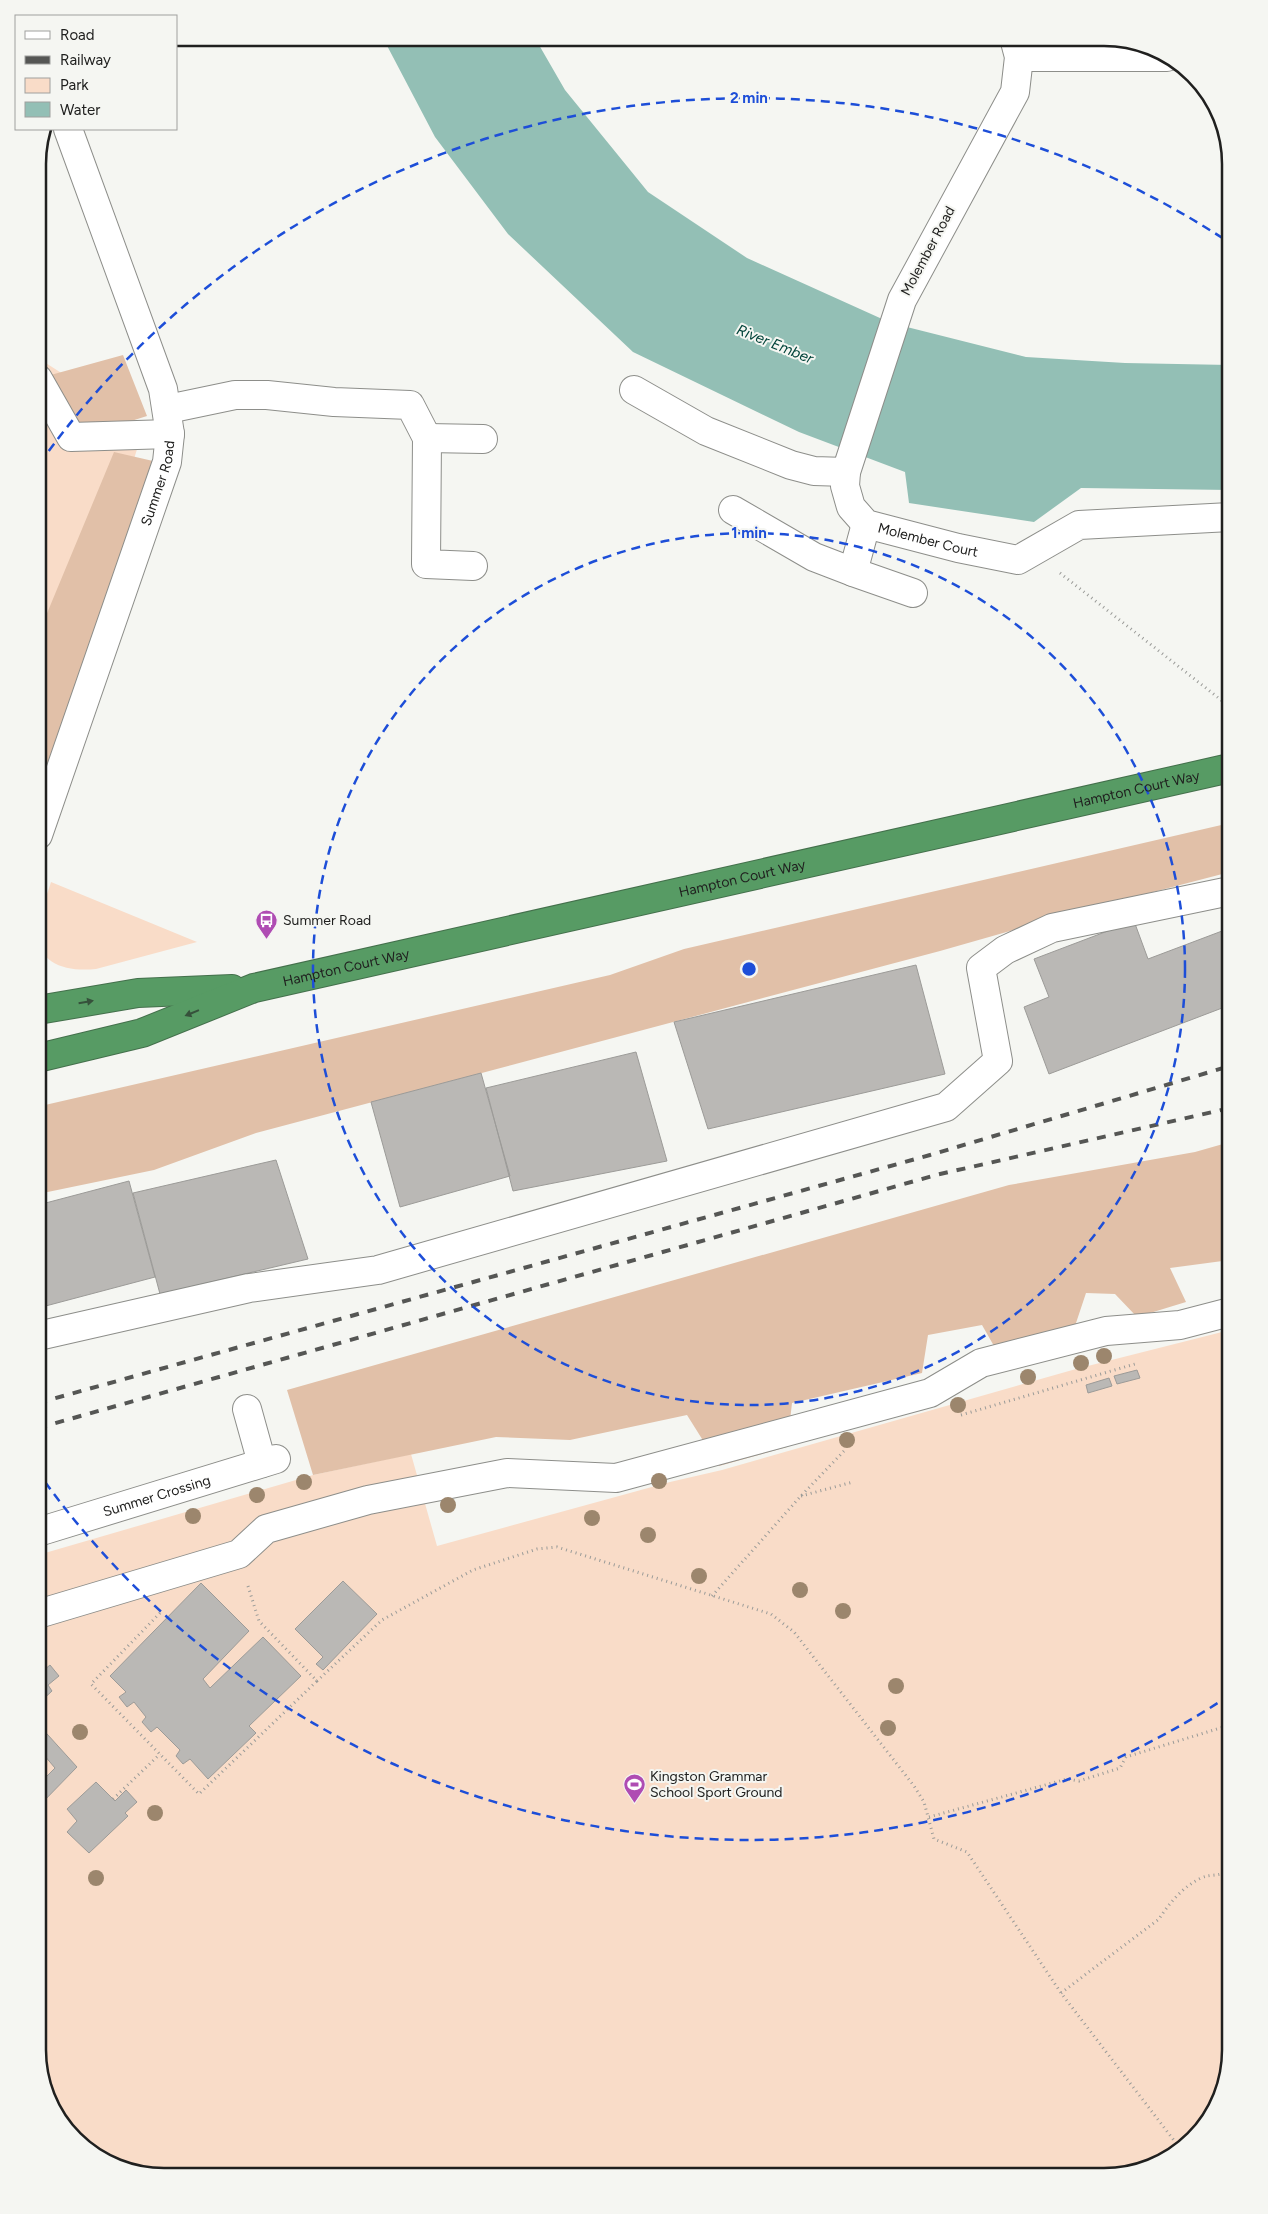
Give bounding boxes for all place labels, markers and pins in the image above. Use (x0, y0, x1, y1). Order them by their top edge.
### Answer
bus stop icon: Summer Road (255, 908, 279, 939)
place label: Summer Road (283, 912, 371, 929)
centre of rings (740, 960, 758, 978)
place label: Kingston Grammar School Sport Ground (650, 1768, 783, 1801)
sports icon: Kingston Grammar School Sport Ground (622, 1772, 646, 1803)

